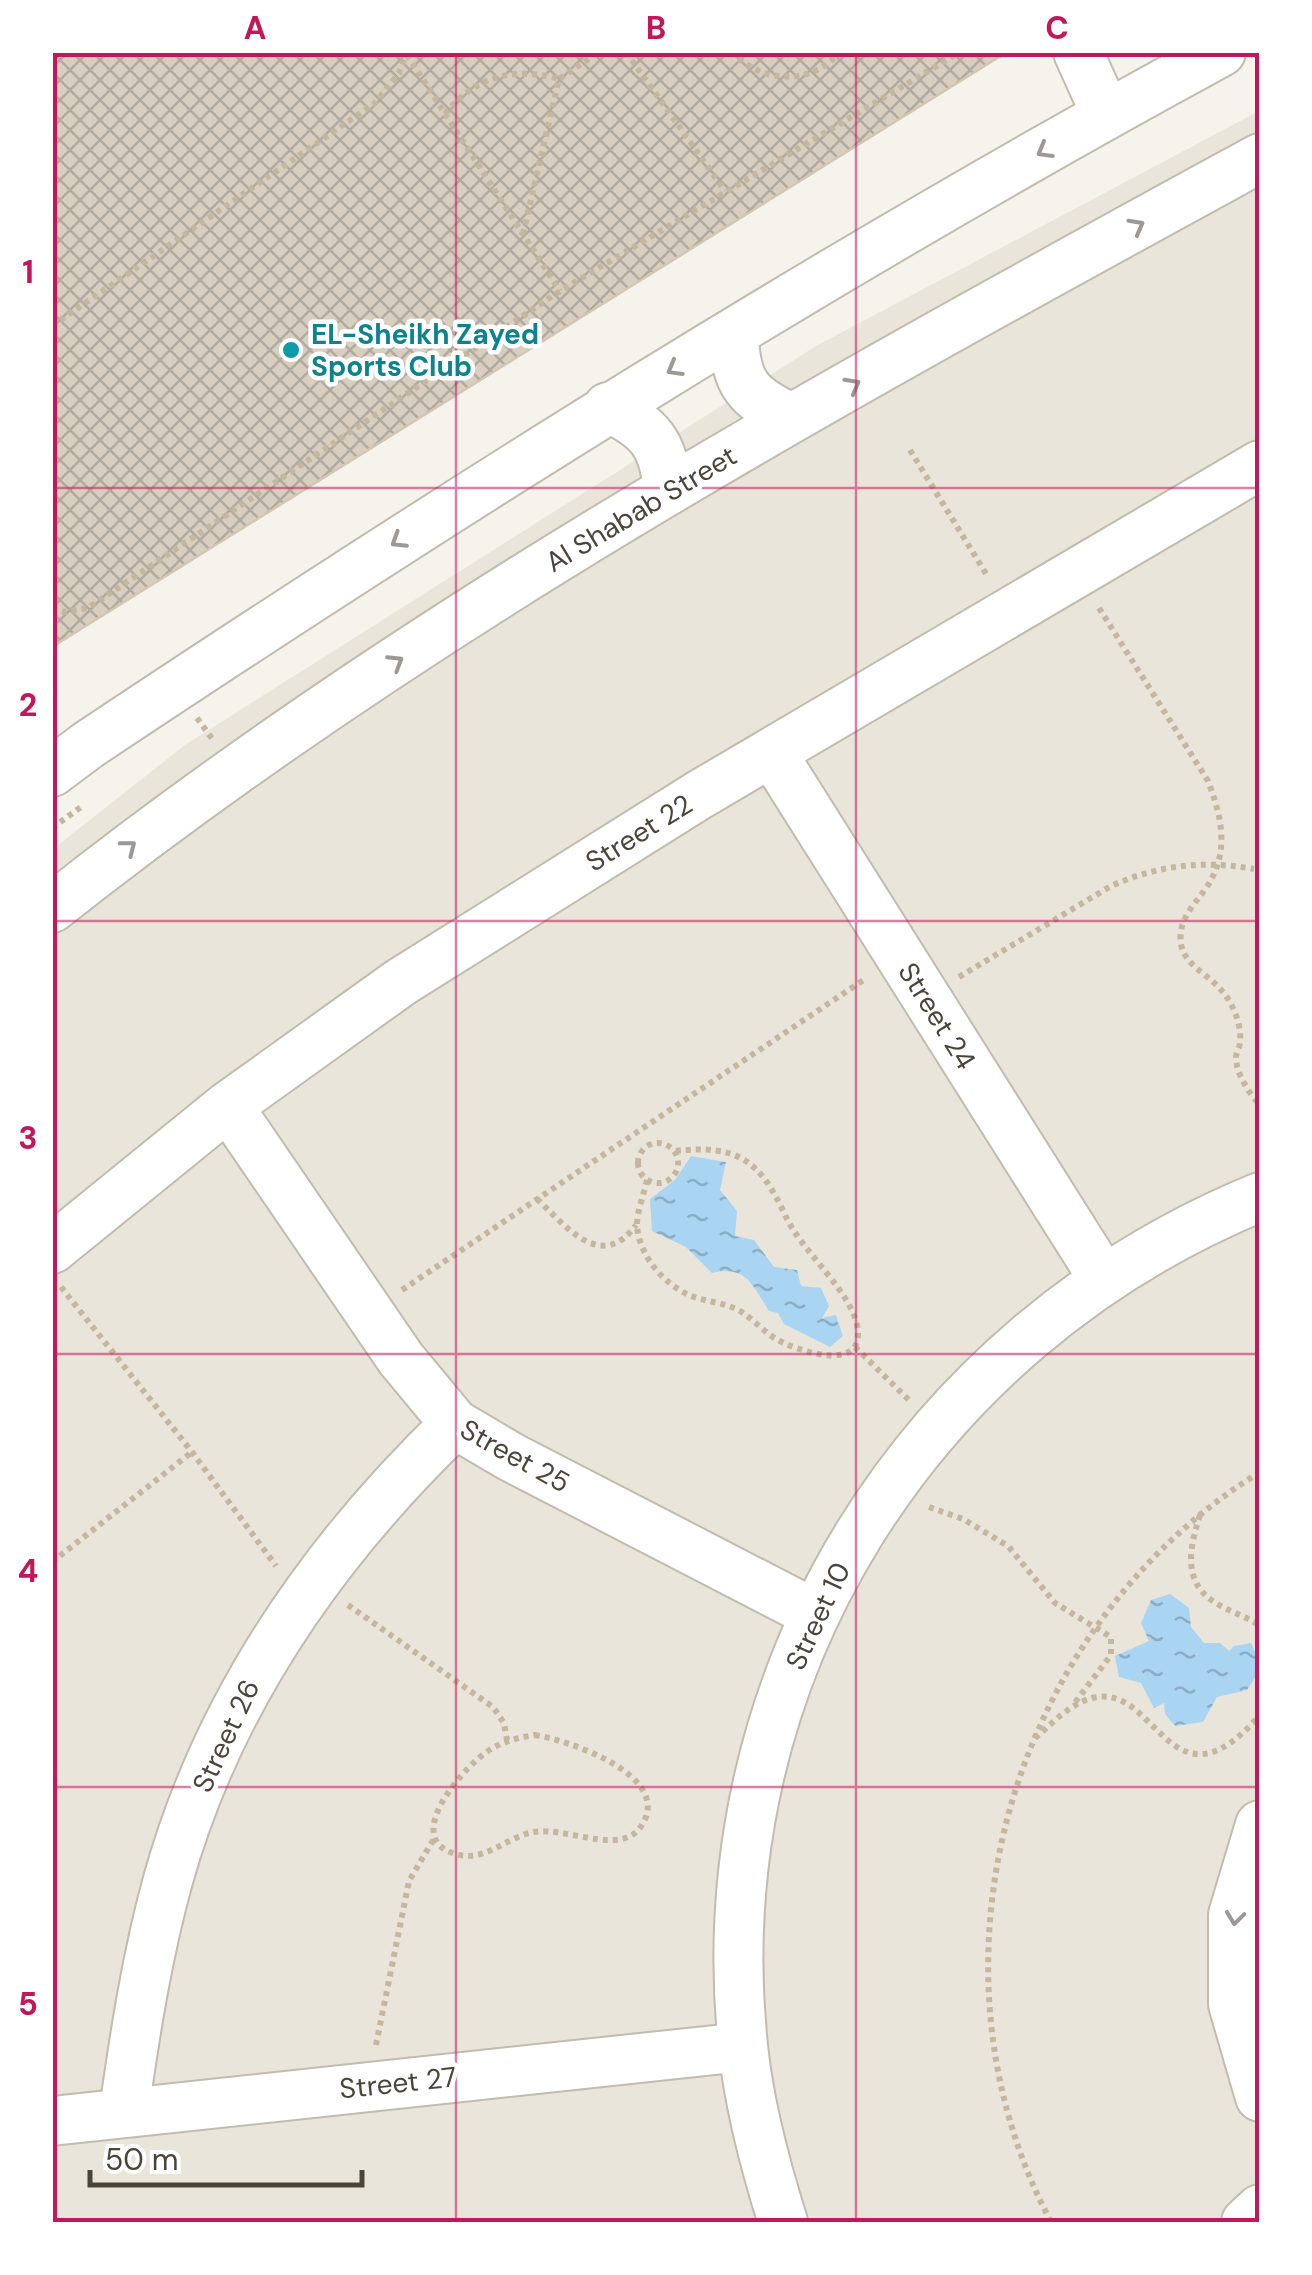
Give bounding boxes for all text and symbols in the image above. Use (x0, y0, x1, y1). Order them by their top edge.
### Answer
text: A (244, 7, 266, 49)
text: B (646, 7, 666, 49)
text: C (1045, 7, 1069, 49)
one-way arrow (1037, 139, 1055, 158)
one-way arrow (1126, 219, 1144, 239)
text: 1 (22, 251, 34, 293)
place label: EL-Sheikh Zayed Sports Club (311, 316, 539, 385)
marker: EL-Sheikh Zayed Sports Club (280, 339, 302, 361)
one-way arrow (667, 357, 685, 376)
one-way arrow (843, 377, 861, 397)
street label: Al Shabab Street (538, 437, 744, 581)
one-way arrow (391, 529, 409, 548)
one-way arrow (385, 656, 403, 675)
text: 2 (19, 684, 37, 726)
street label: Street 22 (579, 786, 699, 880)
one-way arrow (118, 841, 136, 859)
street label: Street 24 (890, 956, 984, 1076)
text: 3 (18, 1117, 38, 1159)
street label: Street 25 (454, 1411, 576, 1501)
text: 4 (18, 1550, 38, 1592)
street label: Street 10 (777, 1556, 859, 1676)
street label: Street 26 (184, 1674, 268, 1798)
one-way arrow (1225, 1910, 1246, 1926)
text: 5 (18, 1983, 38, 2025)
street label: Street 27 (338, 2058, 458, 2108)
scale bar (90, 2125, 362, 2187)
text: 50 m (105, 2140, 179, 2179)

